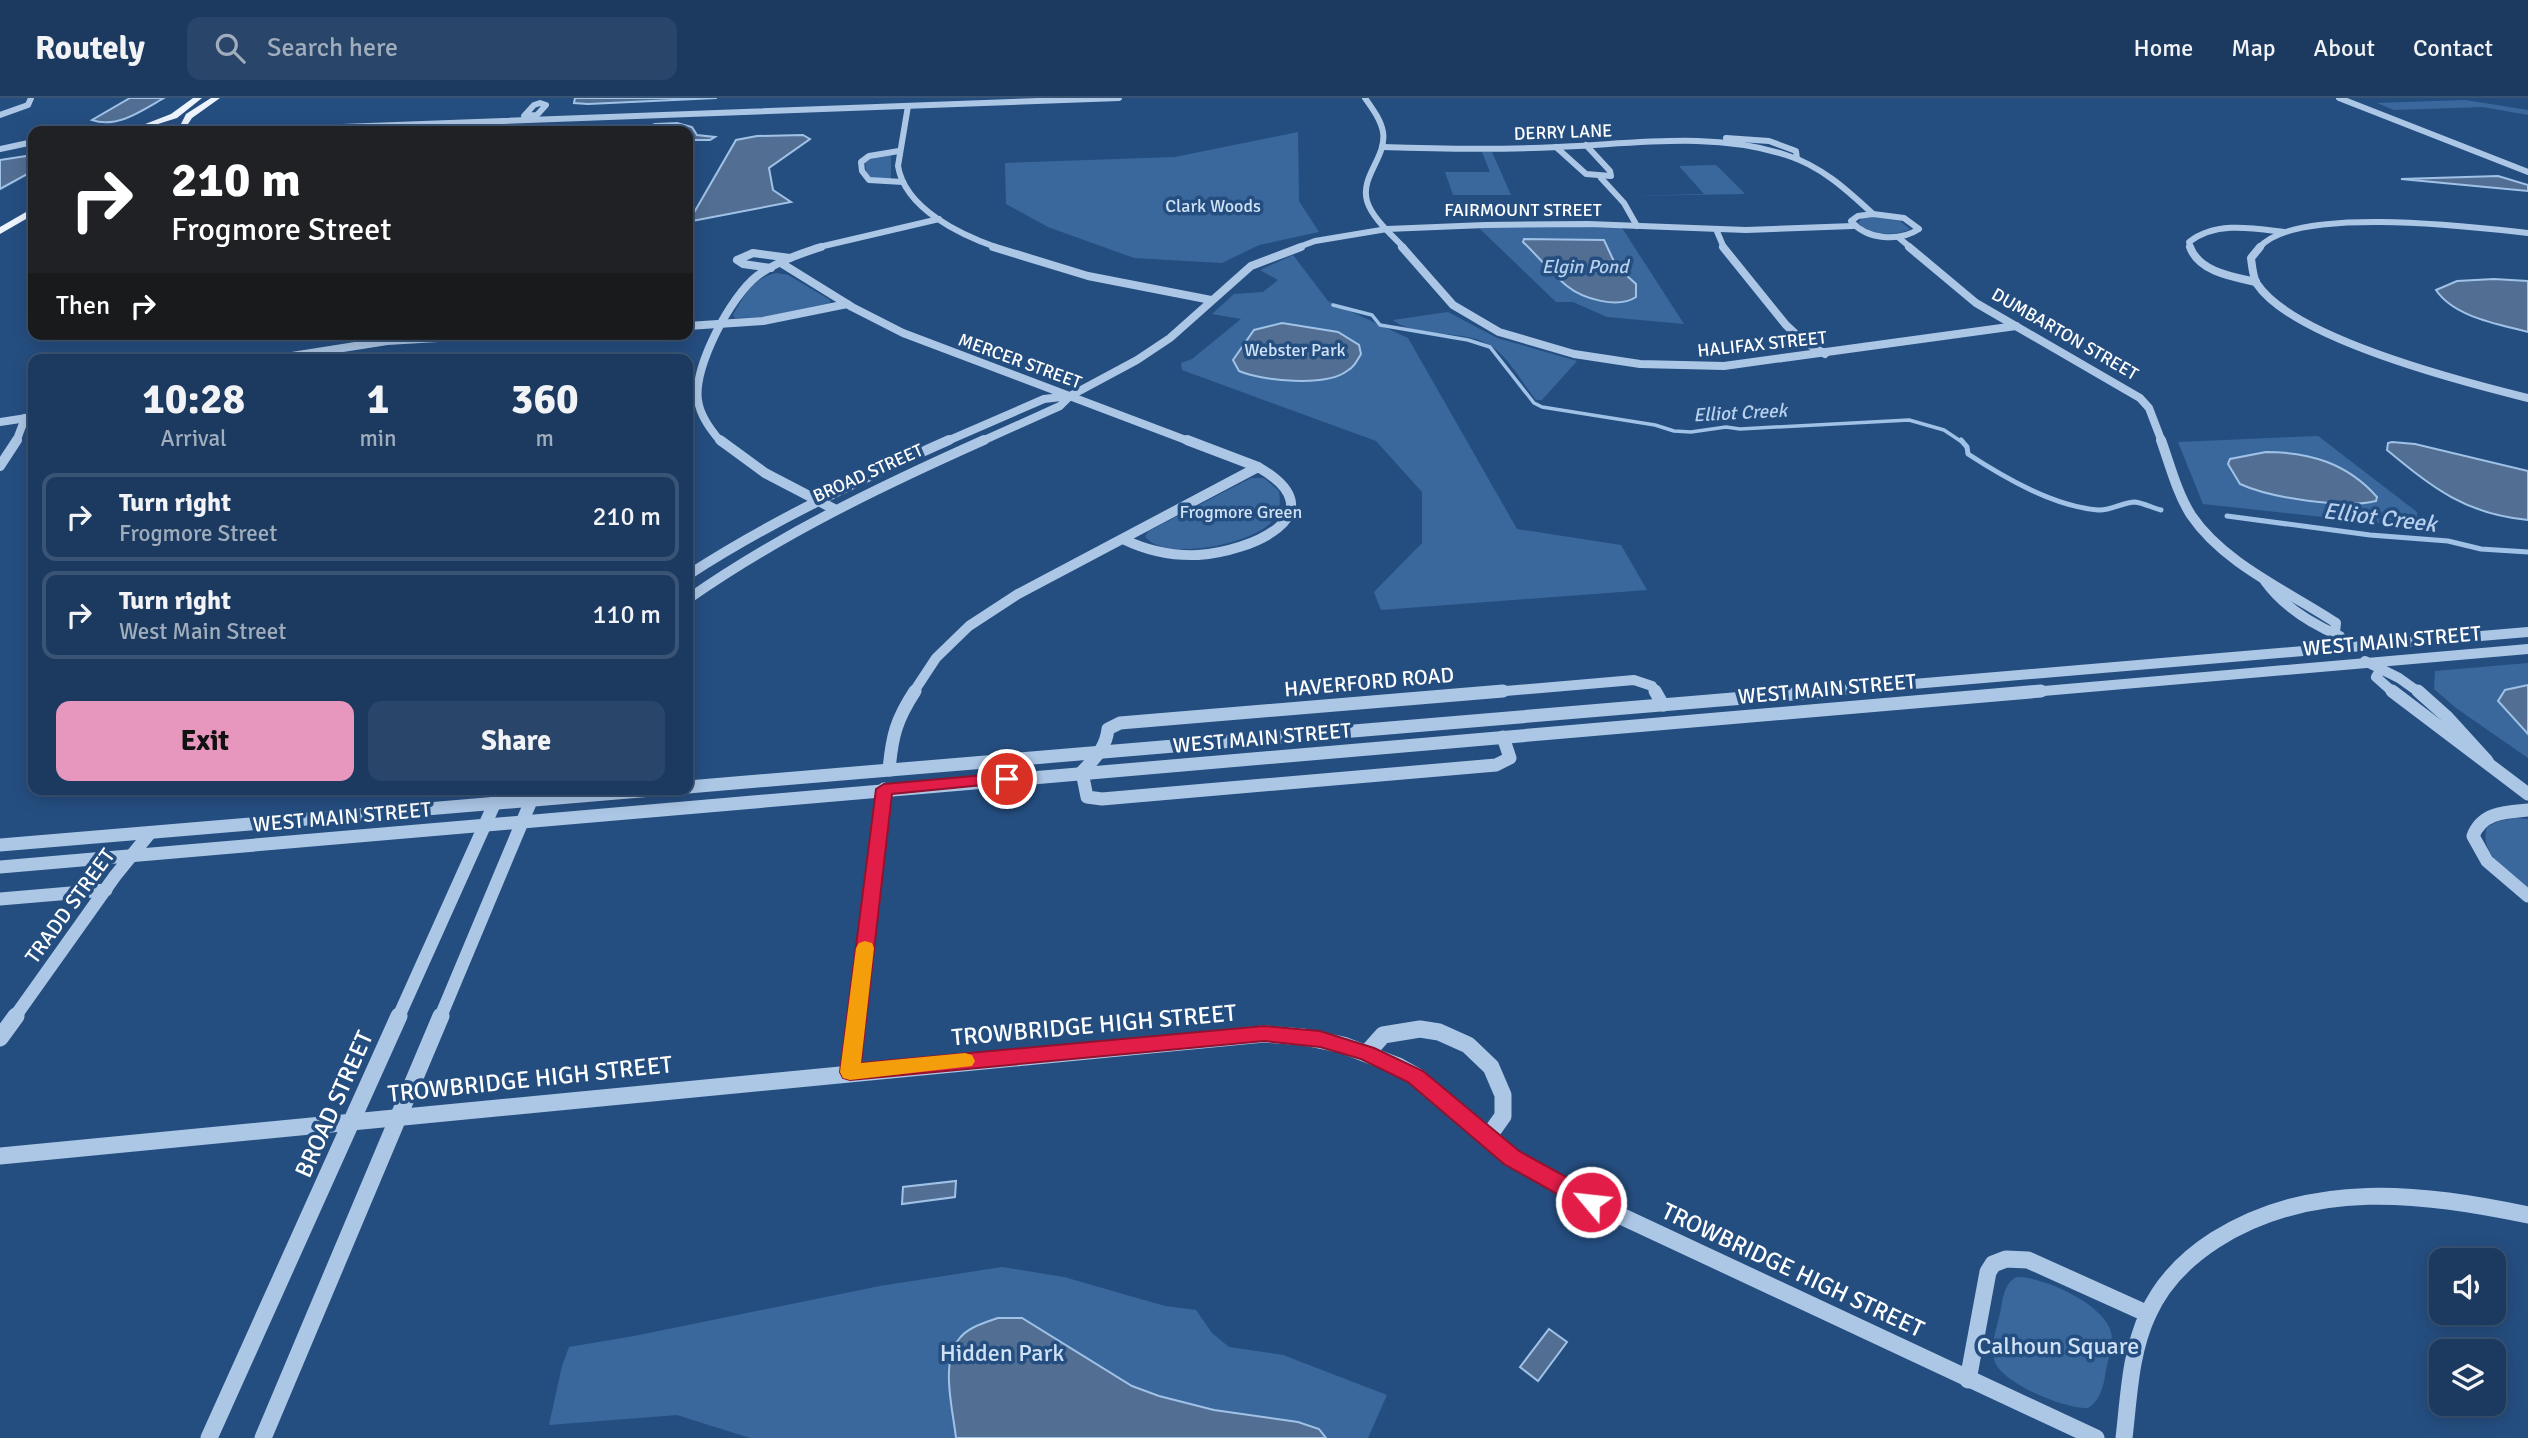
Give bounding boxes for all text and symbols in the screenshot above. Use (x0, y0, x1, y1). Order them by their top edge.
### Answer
search box (187, 17, 677, 80)
text: Routely (35, 28, 145, 69)
icon: search (211, 29, 249, 67)
text: Search here (267, 32, 398, 64)
text: Home (2133, 33, 2193, 63)
text: Map (2231, 33, 2276, 63)
text: About (2314, 33, 2375, 63)
text: Contact (2413, 33, 2493, 63)
street label: DERRY LANE (1513, 119, 1613, 145)
text: 210 m (171, 150, 301, 210)
icon: right (56, 154, 147, 245)
park label: Clark Woods (1165, 195, 1261, 217)
street label: FAIRMOUNT STREET (1444, 199, 1602, 221)
text: Frogmore Street (171, 210, 391, 249)
water label: Elgin Pond (1542, 255, 1630, 279)
street label: DUMBARTON STREET (1988, 283, 2142, 385)
icon: right (124, 287, 162, 325)
text: Then (56, 290, 110, 322)
street label: HALIFAX STREET (1696, 326, 1828, 362)
street label: MERCER STREET (955, 329, 1085, 394)
park label: Webster Park (1244, 339, 1346, 361)
text: 10:28 (142, 374, 245, 425)
text: 1 (367, 374, 389, 425)
text: 360 (511, 374, 579, 425)
water label: Elliot Creek (1692, 398, 1789, 427)
text: Arrival (161, 424, 227, 453)
text: min (359, 424, 397, 453)
text: m (536, 424, 554, 453)
street label: BROAD STREET (810, 439, 927, 507)
text: Turn right (119, 487, 231, 519)
water label: Elliot Creek (2322, 496, 2441, 539)
icon: right (60, 498, 98, 536)
text: 210 m (592, 501, 661, 533)
park label: Frogmore Green (1180, 501, 1302, 523)
text: Frogmore Street (119, 519, 277, 548)
text: Turn right (119, 585, 231, 617)
icon: right (60, 596, 98, 634)
text: 110 m (592, 599, 661, 631)
text: West Main Street (119, 617, 286, 646)
street label: WEST MAIN STREET (2302, 620, 2483, 662)
street label: HAVERFORD ROAD (1283, 662, 1455, 702)
street label: WEST MAIN STREET (1737, 668, 1918, 710)
button: Exit (56, 701, 354, 781)
button: Share (368, 701, 665, 781)
street label: WEST MAIN STREET (1172, 717, 1353, 759)
pin (977, 749, 1037, 809)
icon: arrive (988, 760, 1026, 798)
street label: WEST MAIN STREET (252, 796, 433, 838)
street label: TRADD STREET (20, 843, 121, 969)
street label: TROWBRIDGE HIGH STREET (950, 998, 1238, 1052)
street label: BROAD STREET (288, 1026, 380, 1182)
street label: TROWBRIDGE HIGH STREET (386, 1049, 674, 1109)
position arrow (1554, 1165, 1628, 1239)
street label: TROWBRIDGE HIGH STREET (1657, 1196, 1929, 1344)
map controls (2429, 1248, 2506, 1416)
button: sound (2429, 1248, 2506, 1325)
park label: Calhoun Square (1977, 1331, 2139, 1361)
park label: Hidden Park (940, 1338, 1064, 1368)
button: layers (2429, 1339, 2506, 1416)

